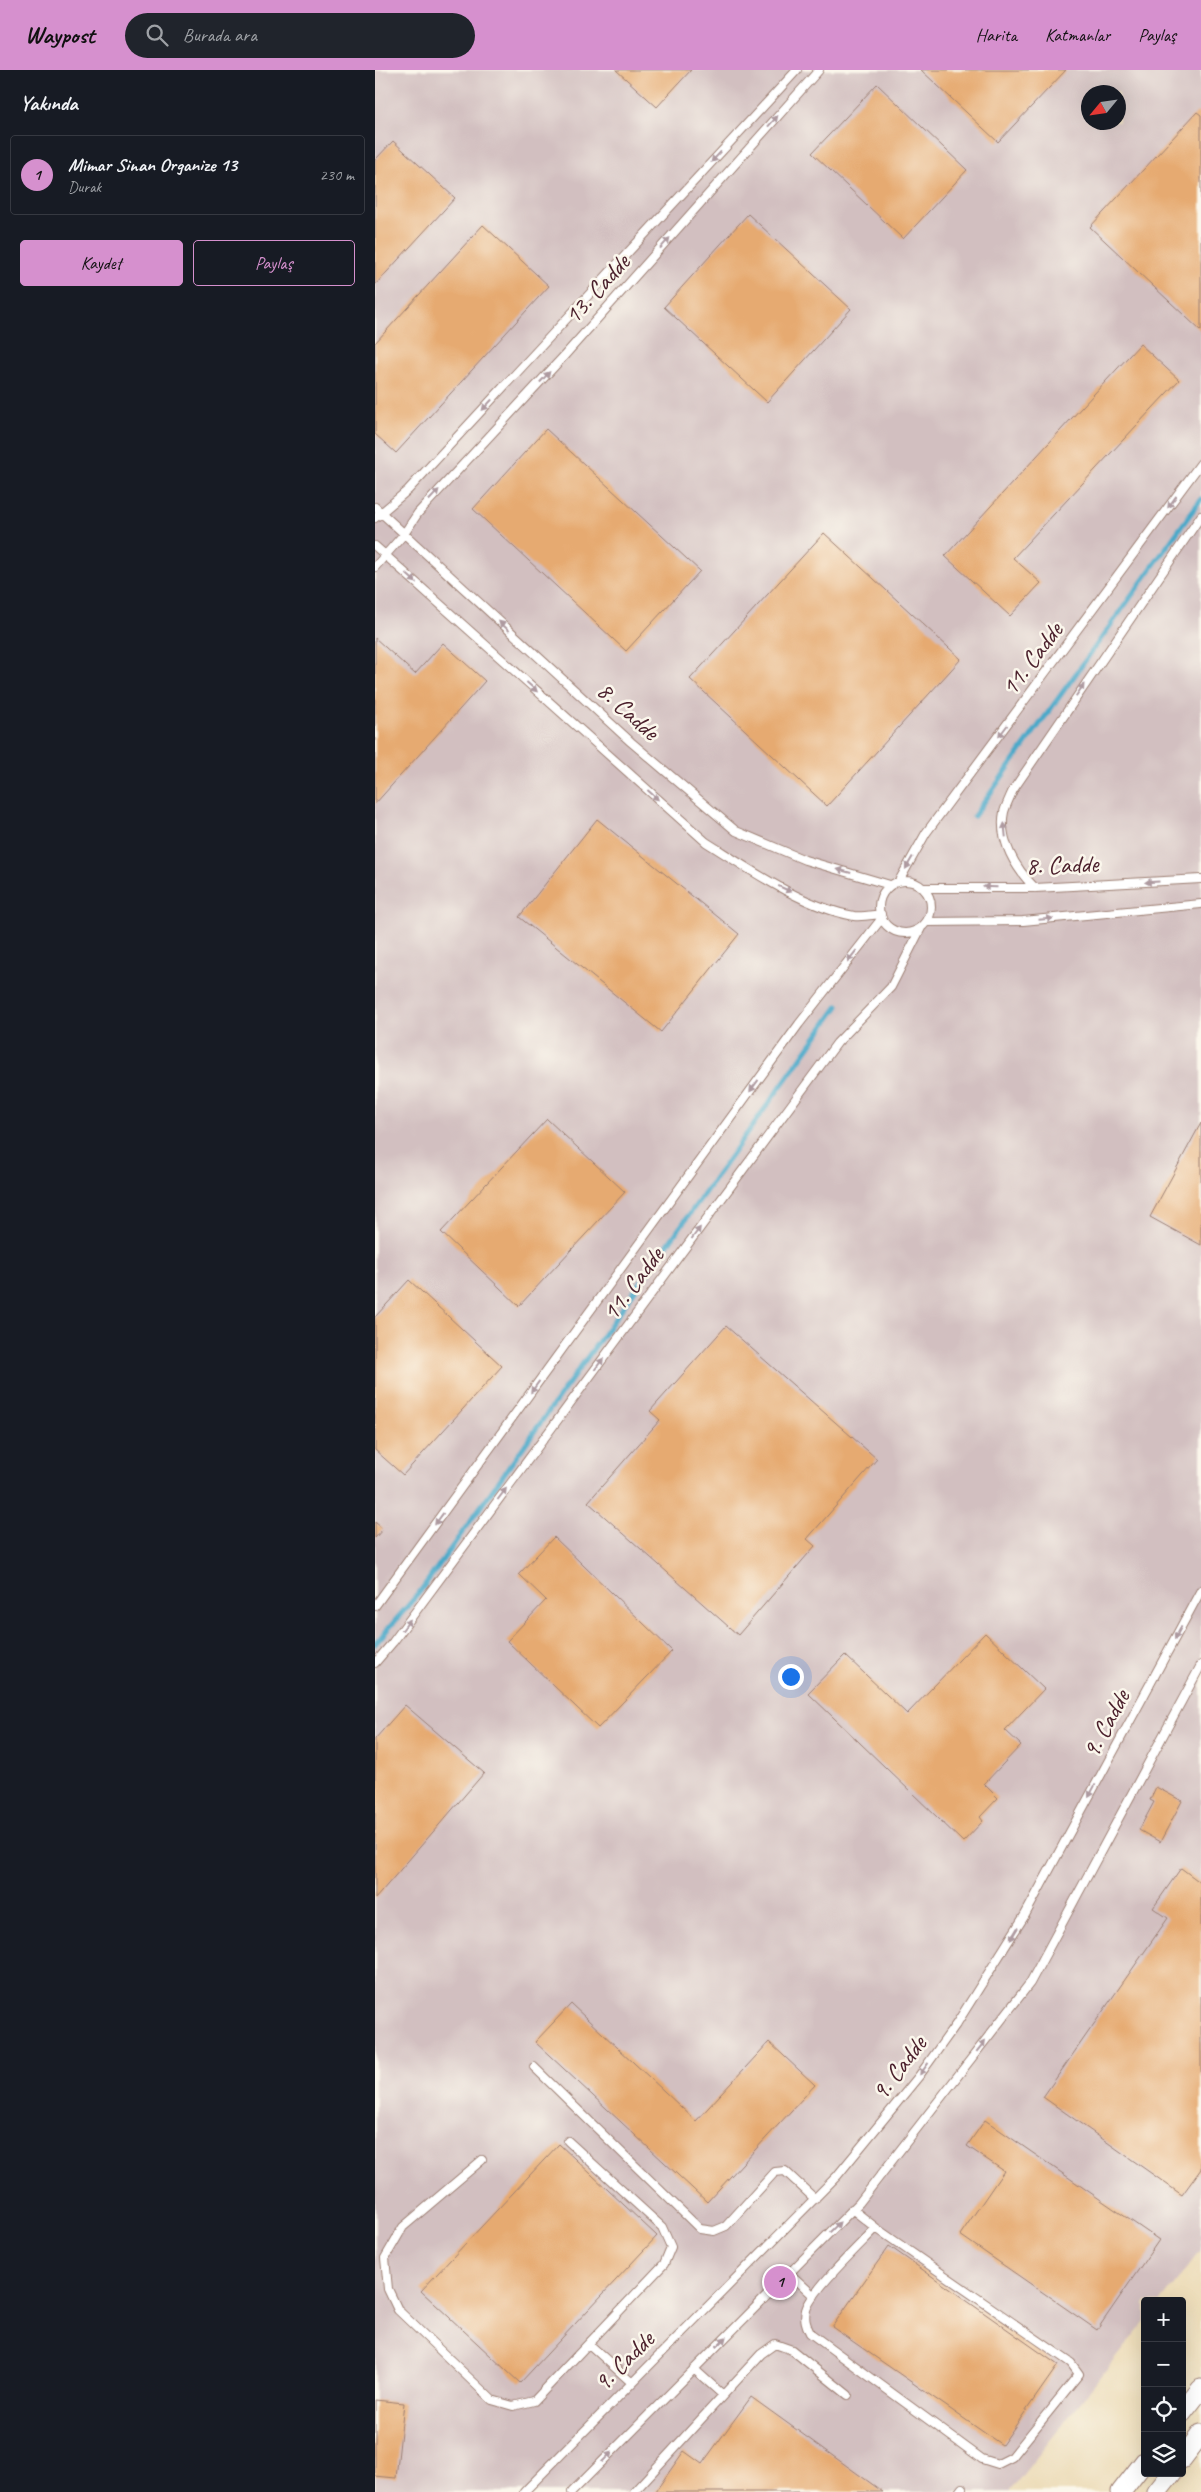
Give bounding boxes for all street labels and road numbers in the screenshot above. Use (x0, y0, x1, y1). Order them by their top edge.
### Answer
street label: 13. Cadde (557, 246, 638, 331)
street label: 11. Cadde (994, 614, 1071, 702)
street label: 8. Cadde (590, 675, 667, 748)
street label: 8. Cadde (1025, 848, 1101, 882)
street label: 11. Cadde (595, 1239, 672, 1327)
street label: 9. Cadde (1075, 1683, 1138, 1764)
street label: 9. Cadde (864, 2028, 935, 2107)
street label: 9. Cadde (587, 2323, 662, 2398)

